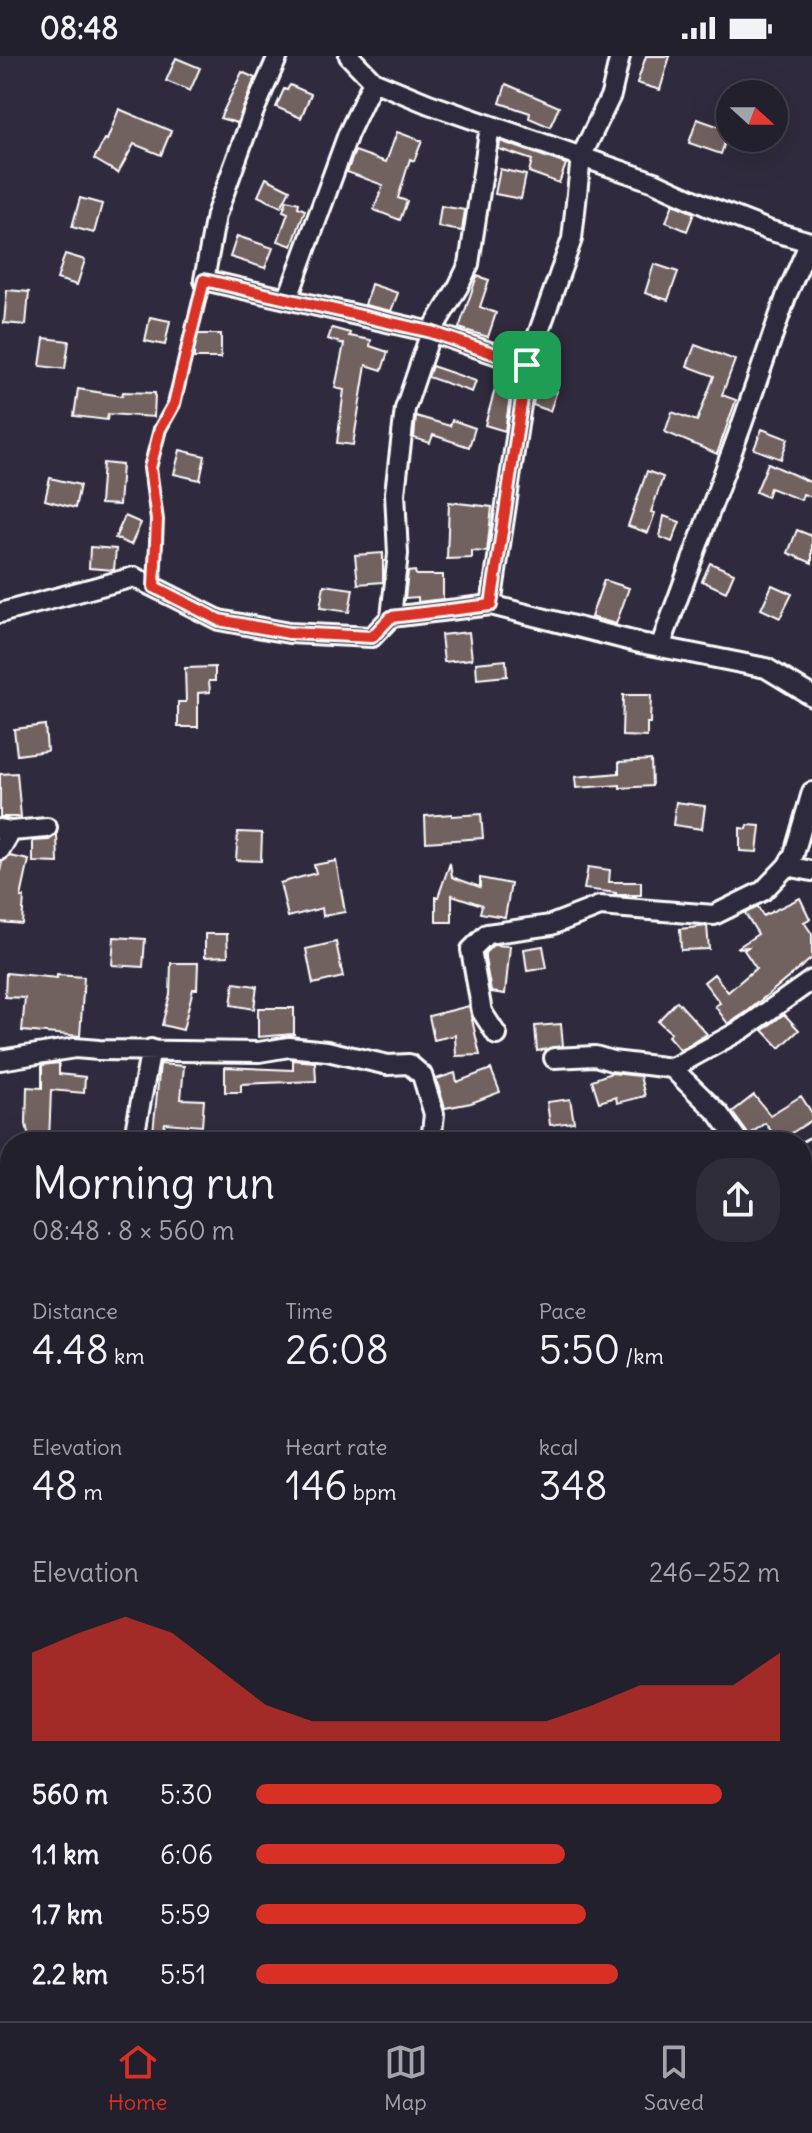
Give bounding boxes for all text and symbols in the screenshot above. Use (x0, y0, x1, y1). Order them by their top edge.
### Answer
text: 08:48 (40, 9, 118, 47)
north arrow (716, 80, 788, 152)
map controls (716, 80, 788, 152)
pin (493, 331, 561, 399)
icon: arrive (505, 343, 549, 387)
text: Morning run (32, 1156, 275, 1211)
button: share (696, 1158, 780, 1242)
text: 08:48 · 8 × 560 m (32, 1214, 235, 1247)
text: Distance (32, 1297, 118, 1325)
text: Time (285, 1297, 333, 1325)
text: Pace (539, 1297, 586, 1325)
text: 4.48 (32, 1325, 109, 1375)
text: 26:08 (285, 1325, 389, 1375)
text: 5:50 (539, 1325, 620, 1375)
text: km (109, 1342, 145, 1370)
text: /km (620, 1342, 664, 1370)
text: Elevation (32, 1433, 122, 1461)
text: Heart rate (285, 1433, 387, 1461)
text: kcal (539, 1433, 578, 1461)
text: 48 (32, 1461, 78, 1511)
text: 146 (285, 1461, 347, 1511)
text: 348 (539, 1461, 608, 1511)
text: m (78, 1478, 103, 1506)
text: bpm (347, 1478, 397, 1506)
text: Elevation (32, 1556, 139, 1589)
text: 246–252 m (649, 1556, 780, 1589)
text: 560 m (32, 1778, 108, 1811)
text: 5:30 (160, 1778, 213, 1811)
text: 1.1 km (32, 1838, 99, 1871)
text: 6:06 (160, 1838, 213, 1871)
text: 1.7 km (32, 1898, 103, 1931)
text: 5:59 (160, 1898, 211, 1931)
text: 2.2 km (32, 1958, 108, 1991)
text: 5:51 (160, 1958, 206, 1991)
tab: Home (108, 2040, 167, 2116)
tab: Map (384, 2040, 428, 2116)
tab: Saved (644, 2040, 704, 2116)

